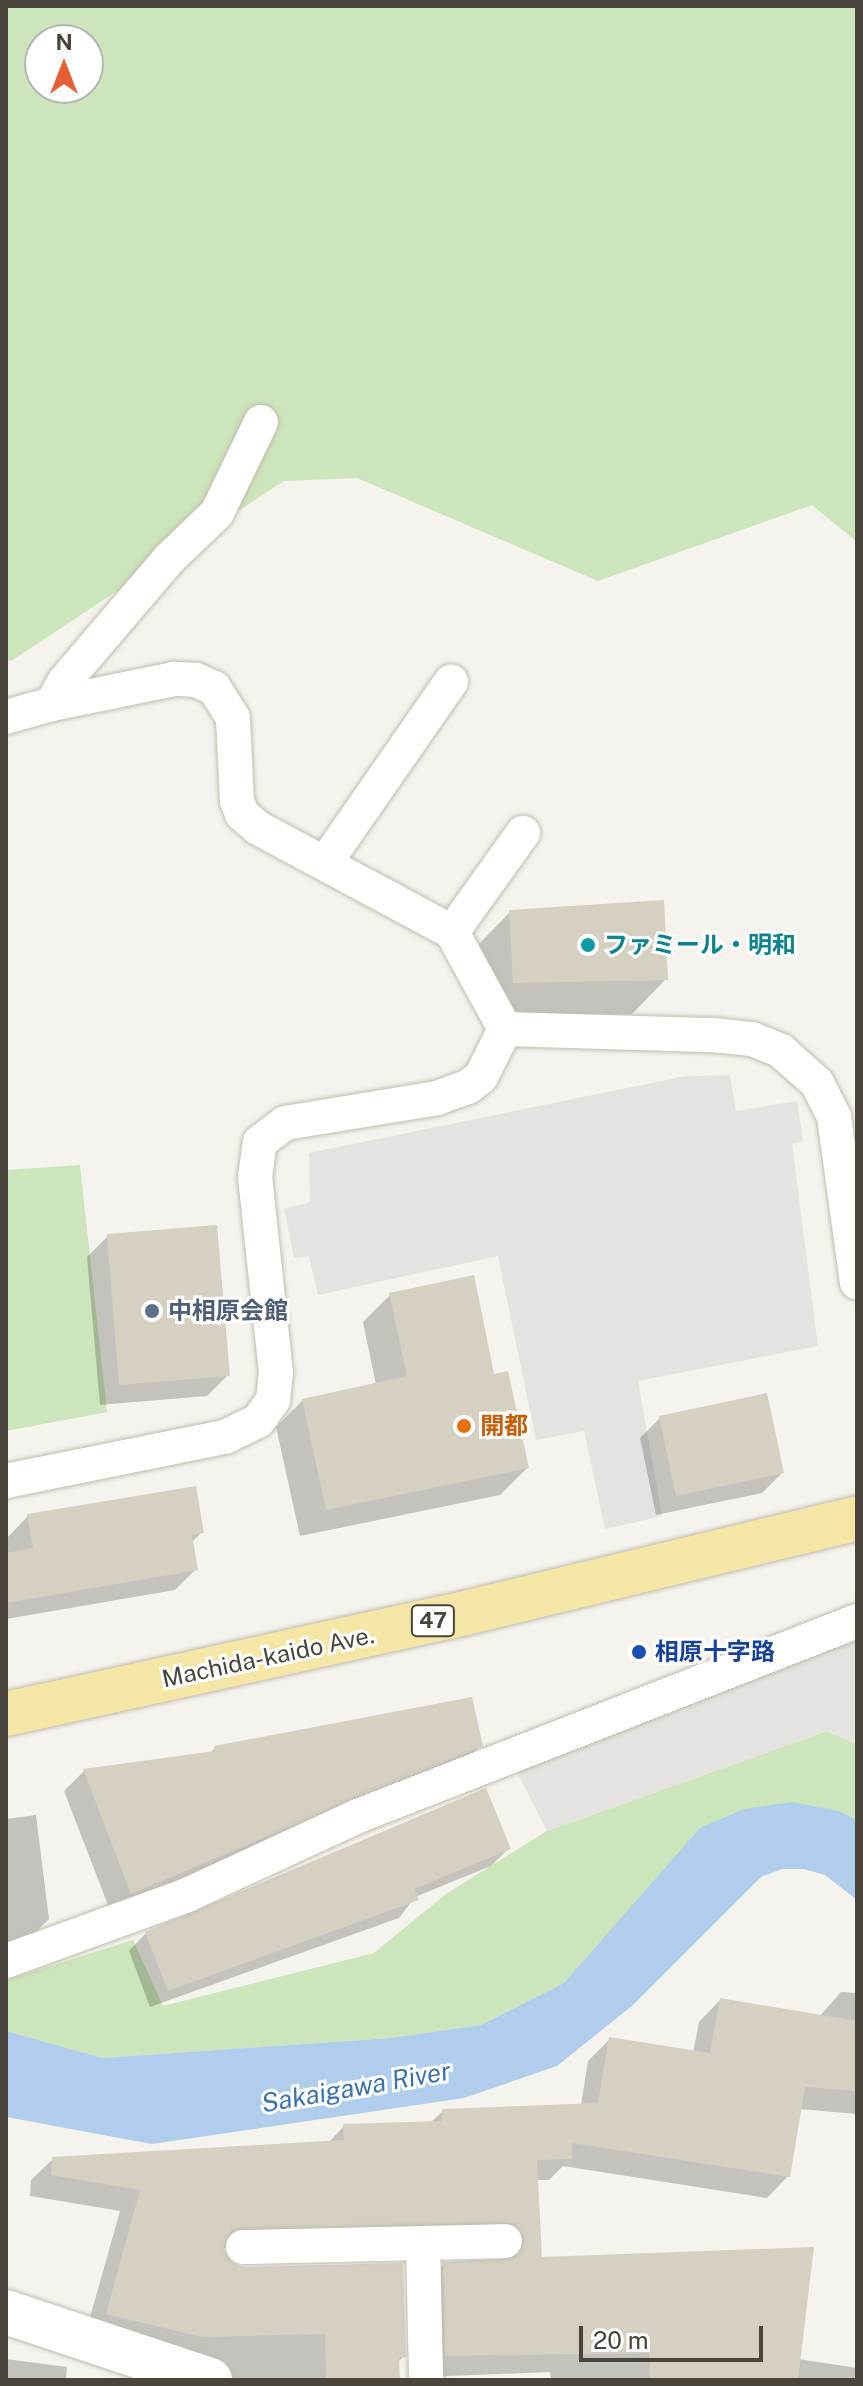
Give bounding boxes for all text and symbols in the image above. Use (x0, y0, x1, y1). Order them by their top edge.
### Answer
north arrow (24, 24, 104, 104)
text: N (55, 29, 73, 55)
place label: ファミール・明和 (604, 931, 796, 959)
marker: ファミール・明和 (579, 936, 597, 954)
place label: 中相原会館 (168, 1297, 288, 1325)
marker: 中相原会館 (143, 1302, 161, 1320)
place label: 開都 (480, 1412, 528, 1440)
marker: 開都 (455, 1417, 473, 1435)
road number: 47 (409, 1603, 457, 1639)
street label: Machida-kaido Ave. (159, 1620, 377, 1694)
place label: 相原十字路 (655, 1638, 775, 1666)
marker: 相原十字路 (630, 1643, 648, 1661)
water label: Sakaigawa River (259, 2055, 453, 2119)
scale bar (583, 2310, 767, 2360)
text: 20 m (593, 2326, 649, 2354)

